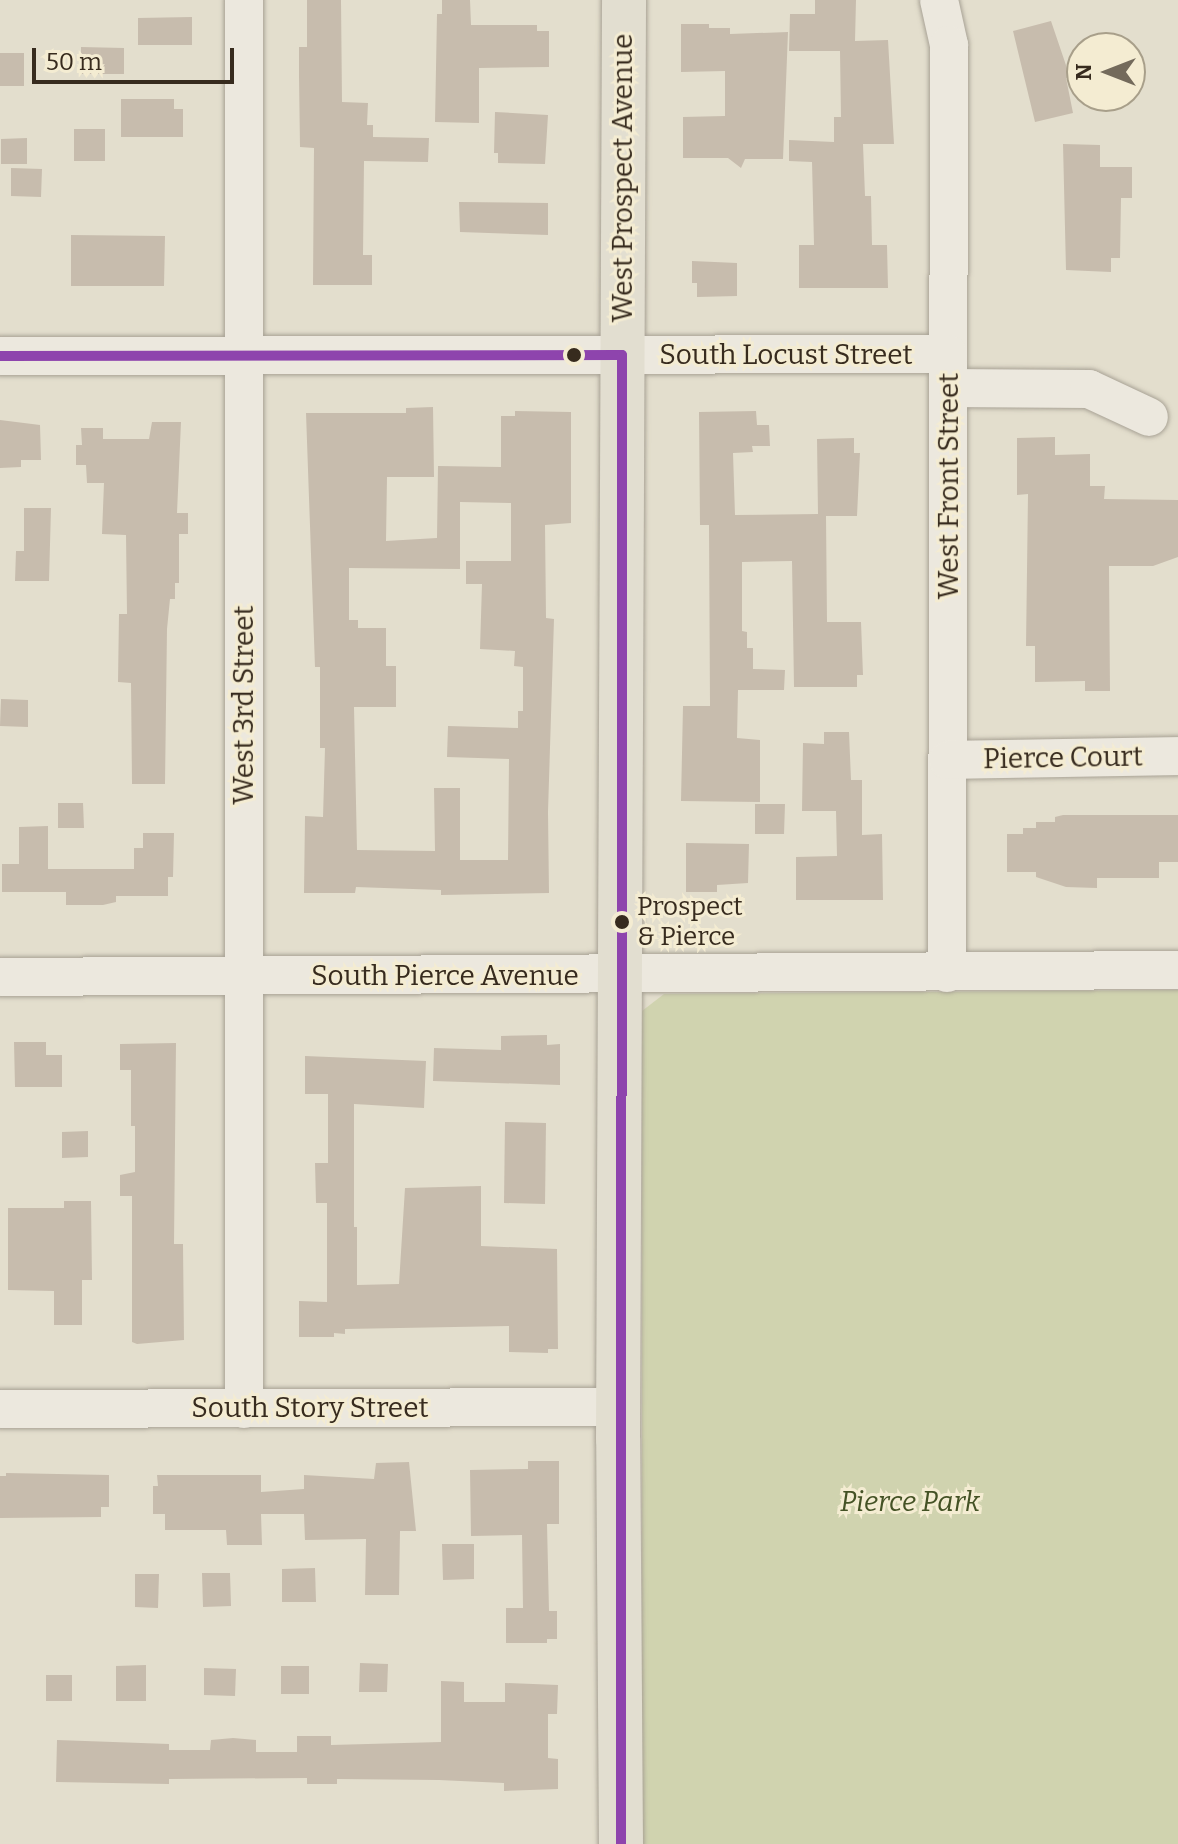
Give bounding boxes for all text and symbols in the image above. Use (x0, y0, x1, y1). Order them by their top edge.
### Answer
scale bar (36, 32, 238, 82)
north arrow (1066, 32, 1146, 112)
street label: West Prospect Avenue (606, 34, 640, 322)
text: 50 m (46, 48, 102, 76)
text: N (1070, 64, 1097, 81)
street label: South Locust Street (659, 338, 913, 372)
unlabelled marker (566, 347, 582, 363)
street label: West Front Street (932, 373, 966, 599)
street label: West 3rd Street (227, 605, 261, 805)
street label: Pierce Court (983, 740, 1143, 776)
place label: Prospect & Pierce (637, 891, 743, 952)
marker: Prospect & Pierce (614, 914, 630, 930)
street label: South Pierce Avenue (311, 959, 579, 993)
street label: South Story Street (191, 1391, 429, 1425)
park label: Pierce Park (840, 1485, 980, 1519)

